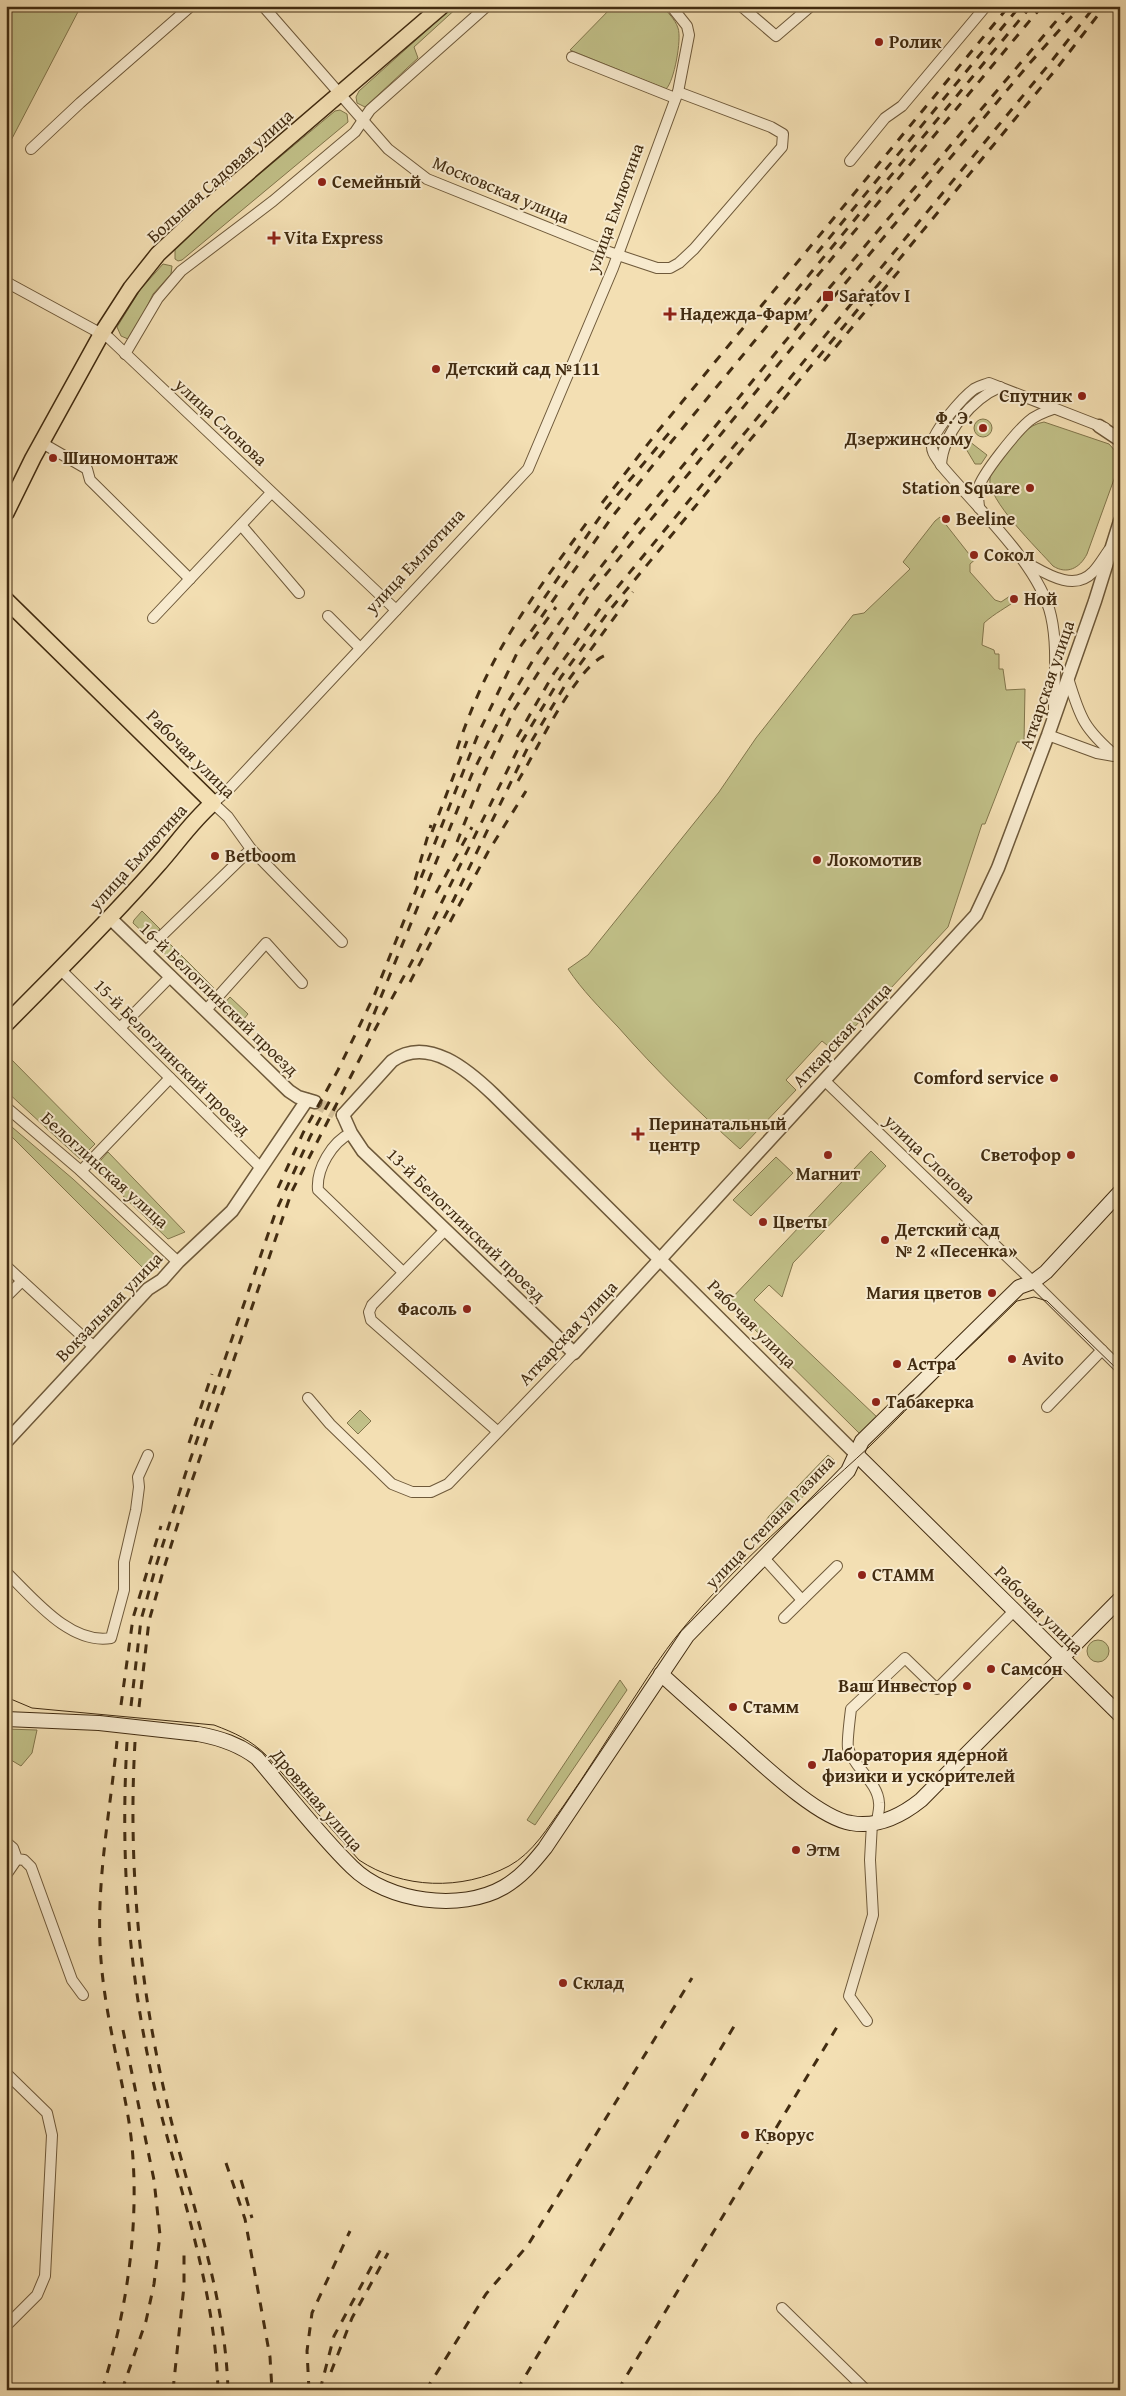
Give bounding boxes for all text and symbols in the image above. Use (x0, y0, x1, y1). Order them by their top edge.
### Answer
place label: Ролик (889, 28, 942, 55)
marker: Ролик (873, 36, 885, 48)
street label: Большая Садовая улица (140, 102, 299, 249)
street label: улица Емлютина (578, 139, 651, 277)
street label: Московская улица (429, 149, 574, 231)
place label: Семейный (332, 168, 421, 195)
marker: Семейный (316, 176, 328, 188)
place label: Vita Express (284, 224, 384, 251)
marker: Vita Express (268, 232, 280, 244)
place label: Saratov I (839, 282, 910, 309)
marker: Saratov I (821, 289, 835, 303)
place label: Надежда-Фарм (680, 300, 808, 327)
marker: Надежда-Фарм (664, 308, 676, 320)
place label: Детский сад №111 (445, 355, 600, 382)
marker: Детский сад №111 (430, 363, 442, 375)
street label: улица Слонова (168, 371, 274, 472)
place label: Спутник (999, 382, 1073, 409)
marker: Спутник (1076, 390, 1088, 402)
place label: Ф. Э. Дзержинскому (844, 404, 973, 452)
marker: Ф. Э. Дзержинскому (977, 422, 989, 434)
place label: Шиномонтаж (63, 444, 179, 471)
marker: Шиномонтаж (47, 452, 59, 464)
place label: Station Square (902, 474, 1020, 501)
marker: Station Square (1024, 482, 1036, 494)
street label: улица Емлютина (358, 501, 471, 620)
place label: Beeline (956, 505, 1016, 532)
marker: Beeline (940, 513, 952, 525)
place label: Сокол (984, 541, 1035, 568)
marker: Сокол (968, 549, 980, 561)
place label: Ной (1024, 585, 1057, 612)
marker: Ной (1008, 593, 1020, 605)
street label: Аткарская улица (1012, 616, 1081, 753)
street label: Рабочая улица (141, 703, 242, 805)
street label: улица Емлютина (81, 797, 193, 917)
place label: Betboom (225, 842, 297, 869)
place label: Локомотив (827, 846, 922, 873)
marker: Betboom (209, 850, 221, 862)
marker: Локомотив (811, 854, 823, 866)
street label: 16-й Белоглинский проезд (134, 915, 305, 1082)
street label: 15-й Белоглинский проезд (88, 972, 257, 1141)
street label: Аткарская улица (786, 976, 898, 1093)
place label: Comford service (914, 1064, 1044, 1091)
marker: Comford service (1048, 1072, 1060, 1084)
street label: Белоглинская улица (35, 1105, 176, 1235)
street label: улица Слонова (878, 1107, 983, 1210)
place label: Перинатальный центр (649, 1110, 787, 1158)
marker: Перинатальный центр (631, 1127, 645, 1141)
street label: 13-й Белоглинский проезд (381, 1141, 552, 1308)
place label: Светофор (981, 1141, 1061, 1168)
marker: Магнит (822, 1149, 834, 1161)
marker: Светофор (1065, 1149, 1077, 1161)
place label: Магнит (796, 1160, 861, 1187)
place label: Цветы (773, 1208, 827, 1235)
marker: Цветы (757, 1216, 769, 1228)
place label: Детский сад № 2 «Песенка» (894, 1216, 1018, 1264)
marker: Детский сад № 2 «Песенка» (879, 1234, 891, 1246)
street label: Вокзальная улица (49, 1245, 169, 1368)
street label: Рабочая улица (702, 1273, 803, 1375)
street label: Аткарская улица (512, 1274, 624, 1391)
place label: Магия цветов (866, 1279, 982, 1306)
marker: Магия цветов (986, 1287, 998, 1299)
place label: Фасоль (398, 1295, 457, 1322)
marker: Фасоль (461, 1303, 473, 1315)
place label: Avito (1022, 1345, 1064, 1372)
place label: Астра (907, 1350, 957, 1377)
marker: Avito (1006, 1353, 1018, 1365)
marker: Астра (891, 1358, 903, 1370)
place label: Табакерка (886, 1388, 975, 1415)
marker: Табакерка (870, 1396, 882, 1408)
street label: улица Степана Разина (698, 1448, 841, 1595)
street label: Рабочая улица (989, 1559, 1090, 1661)
place label: СТАММ (872, 1561, 935, 1588)
marker: СТАММ (856, 1569, 868, 1581)
place label: Самсон (1001, 1655, 1063, 1682)
marker: Самсон (985, 1663, 997, 1675)
place label: Ваш Инвестор (838, 1672, 957, 1699)
marker: Ваш Инвестор (961, 1680, 973, 1692)
place label: Стамм (743, 1693, 800, 1720)
marker: Стамм (727, 1701, 739, 1713)
street label: Дровяная улица (264, 1741, 370, 1858)
place label: Лаборатория ядерной физики и ускорителей (822, 1741, 1015, 1789)
marker: Лаборатория ядерной физики и ускорителей (806, 1759, 818, 1771)
place label: Этм (806, 1836, 841, 1863)
marker: Этм (790, 1844, 802, 1856)
place label: Склад (573, 1969, 624, 1996)
marker: Склад (557, 1977, 569, 1989)
place label: Кворус (755, 2121, 814, 2148)
marker: Кворус (739, 2129, 751, 2141)

